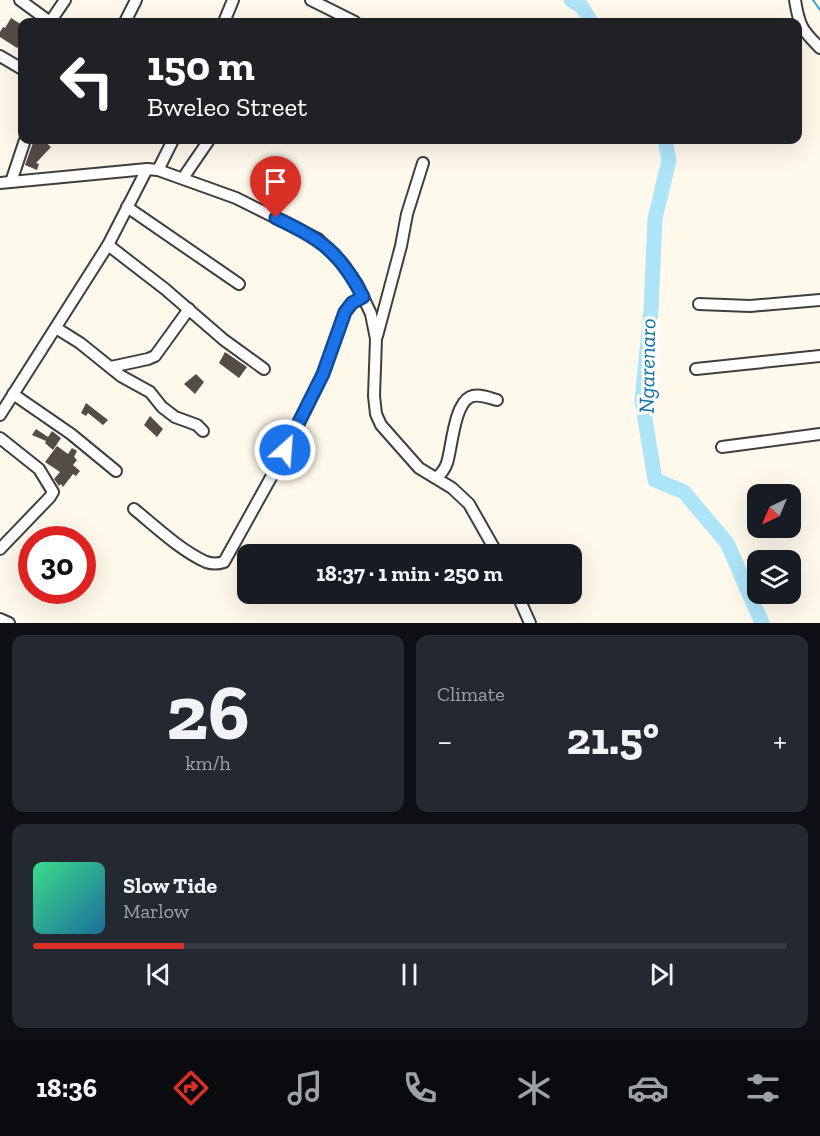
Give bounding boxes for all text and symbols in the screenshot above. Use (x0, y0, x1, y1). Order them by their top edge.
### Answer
text: 150 m (147, 40, 255, 91)
icon: left (48, 42, 126, 120)
text: Bweleo Street (147, 91, 307, 123)
pin (250, 156, 301, 218)
icon: arrive (259, 165, 292, 198)
water label: Ngarenaro (633, 318, 661, 414)
position arrow (253, 418, 317, 482)
north arrow (747, 484, 801, 538)
map controls (747, 484, 801, 604)
speed limit sign: 30 (18, 526, 96, 604)
button: layers (747, 550, 801, 604)
text: 18:37 · 1 min · 250 m (316, 560, 503, 587)
text: 26 (166, 665, 250, 759)
text: Climate (437, 682, 505, 706)
text: 21.5° (567, 712, 659, 766)
text: − (437, 721, 452, 760)
text: + (773, 721, 787, 760)
text: km/h (185, 751, 231, 775)
text: Slow Tide (123, 872, 217, 899)
text: Marlow (123, 899, 189, 923)
icon: previous (142, 958, 175, 991)
icon: pause (393, 958, 426, 991)
icon: next (645, 958, 678, 991)
icon: directions (170, 1067, 212, 1109)
icon: music (284, 1067, 326, 1109)
icon: phone (399, 1067, 441, 1109)
icon: climate (513, 1067, 555, 1109)
icon: car (627, 1067, 669, 1109)
icon: filters (742, 1067, 784, 1109)
text: 18:36 (36, 1072, 97, 1104)

